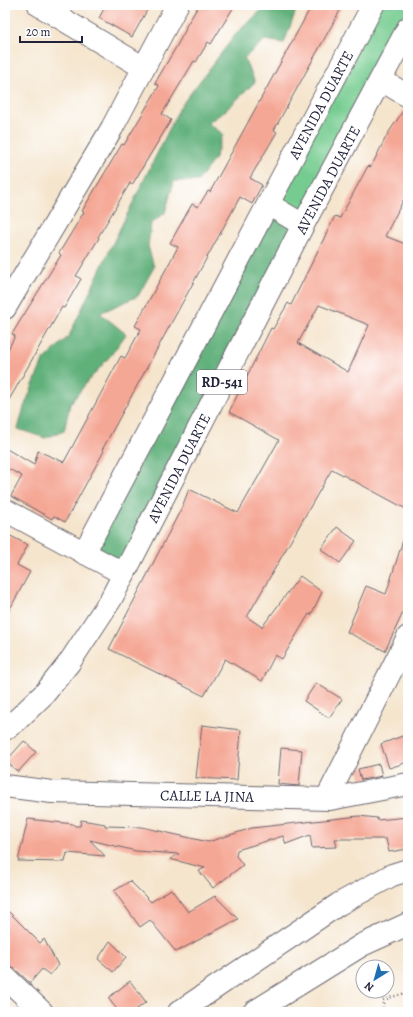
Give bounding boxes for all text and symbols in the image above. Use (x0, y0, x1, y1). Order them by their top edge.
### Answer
scale bar (20, 18, 82, 44)
text: 20 m (26, 24, 50, 40)
street label: AVENIDA DUARTE (284, 47, 358, 164)
street label: AVENIDA DUARTE (291, 122, 365, 239)
road number: RD-541 (197, 370, 247, 394)
street label: AVENIDA DUARTE (142, 410, 215, 527)
street label: CALLE LA JINA (160, 785, 254, 807)
north arrow (355, 959, 395, 999)
text: N (362, 978, 377, 995)

